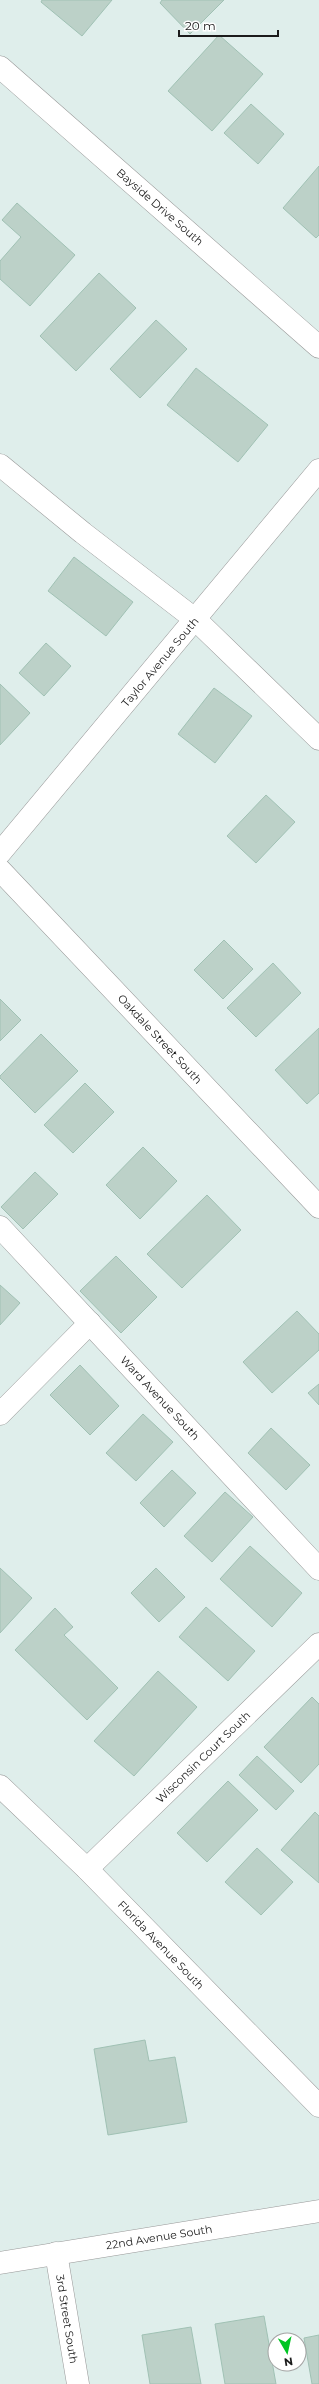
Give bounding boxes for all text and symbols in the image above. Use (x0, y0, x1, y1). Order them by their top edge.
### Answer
scale bar (179, 12, 278, 38)
text: 20 m (185, 18, 216, 33)
street label: Bayside Drive South (114, 165, 206, 249)
street label: Taylor Avenue South (118, 614, 202, 710)
street label: Oakdale Street South (115, 991, 205, 1087)
street label: Ward Avenue South (117, 1353, 203, 1443)
street label: Wisconsin Court South (153, 1708, 253, 1806)
street label: Florida Avenue South (115, 1898, 207, 1992)
street label: 22nd Avenue South (105, 2222, 213, 2252)
street label: 3rd Street South (53, 2273, 81, 2365)
north arrow (267, 2332, 307, 2372)
text: N (283, 2354, 294, 2369)

